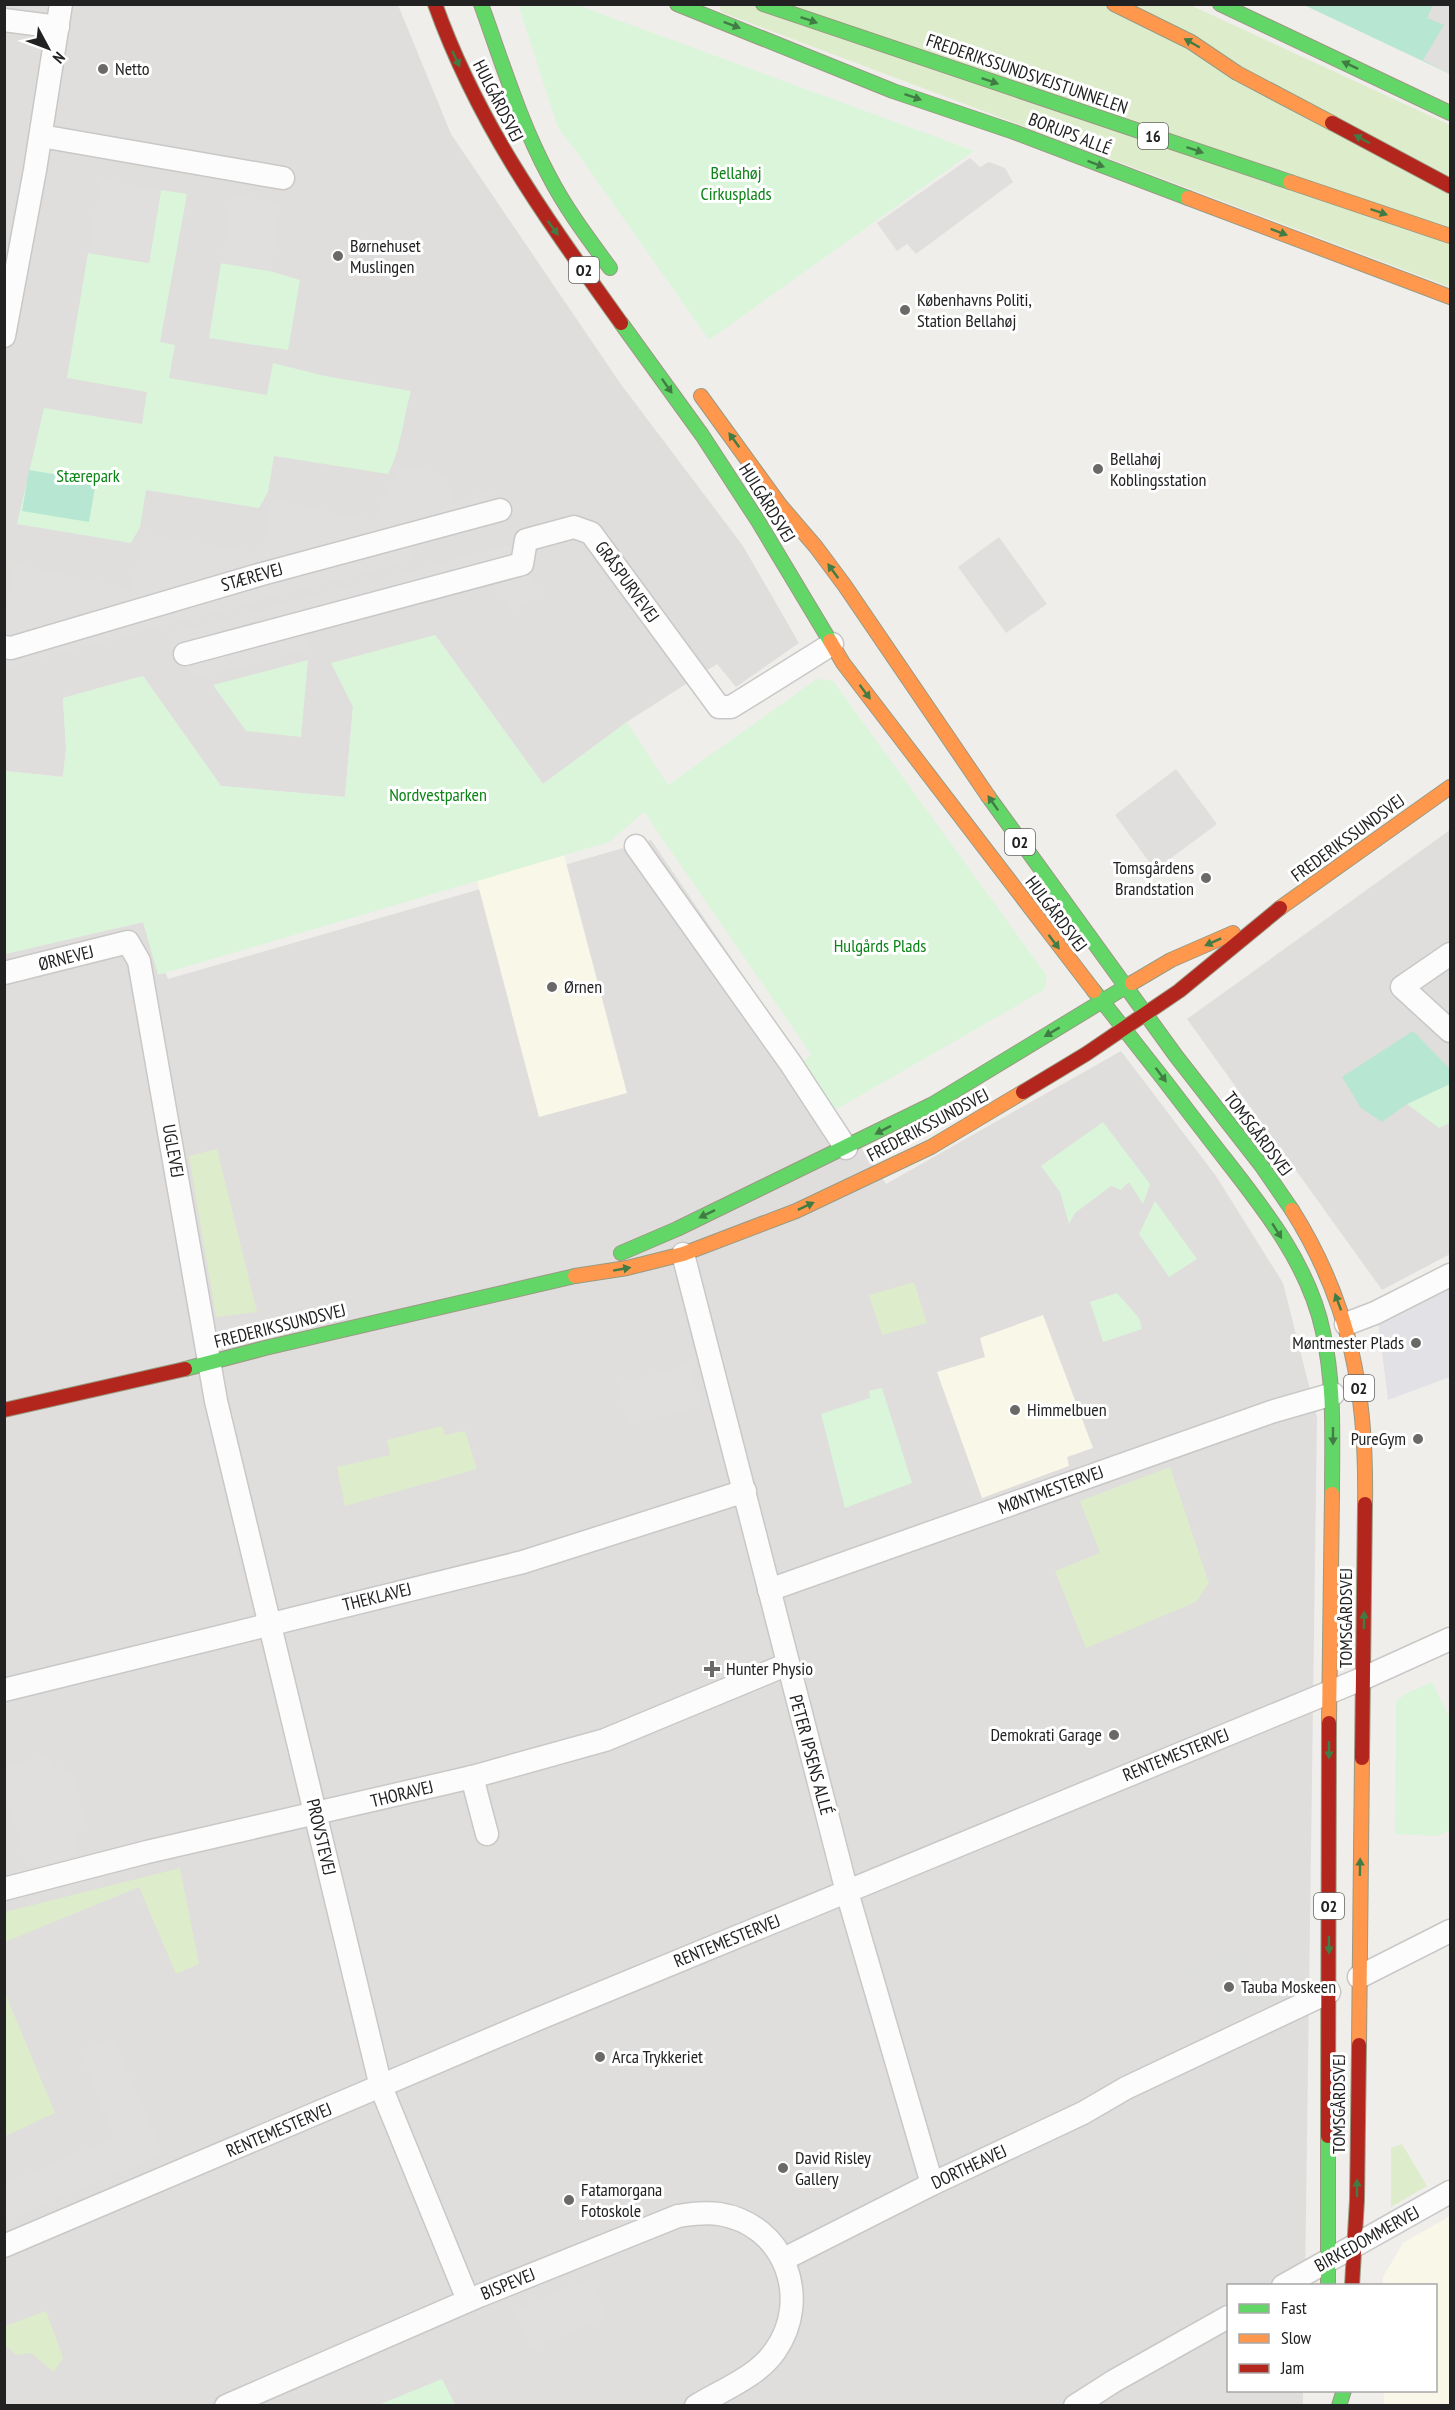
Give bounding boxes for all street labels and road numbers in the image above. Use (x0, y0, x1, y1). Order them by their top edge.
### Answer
street label: FREDERIKSSUNDSVEJSTUNNELEN (923, 28, 1131, 119)
street label: HULGÅRDSVEJ (468, 56, 529, 146)
street label: BORUPS ALLÉ (1026, 107, 1115, 160)
road number: 16 (1138, 123, 1168, 149)
road number: O2 (569, 257, 599, 283)
street label: HULGÅRDSVEJ (734, 459, 801, 547)
street label: GRÅSPURVEVEJ (590, 536, 665, 627)
street label: STÆREVEJ (218, 557, 285, 596)
street label: FREDERIKSSUNDSVEJ (1286, 789, 1409, 886)
road number: O2 (1005, 829, 1035, 855)
street label: HULGÅRDSVEJ (1020, 871, 1092, 956)
street label: ØRNEVEJ (36, 940, 96, 975)
street label: FREDERIKSSUNDSVEJ (863, 1083, 993, 1166)
street label: TOMSGÅRDSVEJ (1219, 1087, 1298, 1181)
street label: UGLEVEJ (157, 1122, 189, 1179)
street label: FREDERIKSSUNDSVEJ (212, 1298, 348, 1353)
road number: O2 (1344, 1375, 1374, 1401)
street label: MØNTMESTERVEJ (995, 1460, 1106, 1519)
street label: TOMSGÅRDSVEJ (1334, 1568, 1357, 1668)
street label: THEKLAVEJ (340, 1577, 414, 1616)
street label: PETER IPSENS ALLÉ (784, 1692, 839, 1818)
street label: RENTEMESTERVEJ (1119, 1723, 1232, 1786)
street label: THORAVEJ (368, 1775, 436, 1812)
street label: PROVSTEVEJ (302, 1796, 341, 1877)
road number: O2 (1314, 1893, 1344, 1919)
street label: RENTEMESTERVEJ (670, 1909, 783, 1972)
street label: TOMSGÅRDSVEJ (1327, 2054, 1350, 2154)
street label: RENTEMESTERVEJ (222, 2097, 335, 2162)
street label: DORTHEAVEJ (927, 2139, 1010, 2194)
street label: BIRKEDOMMERVEJ (1310, 2200, 1423, 2277)
street label: BISPEVEJ (477, 2262, 538, 2305)

